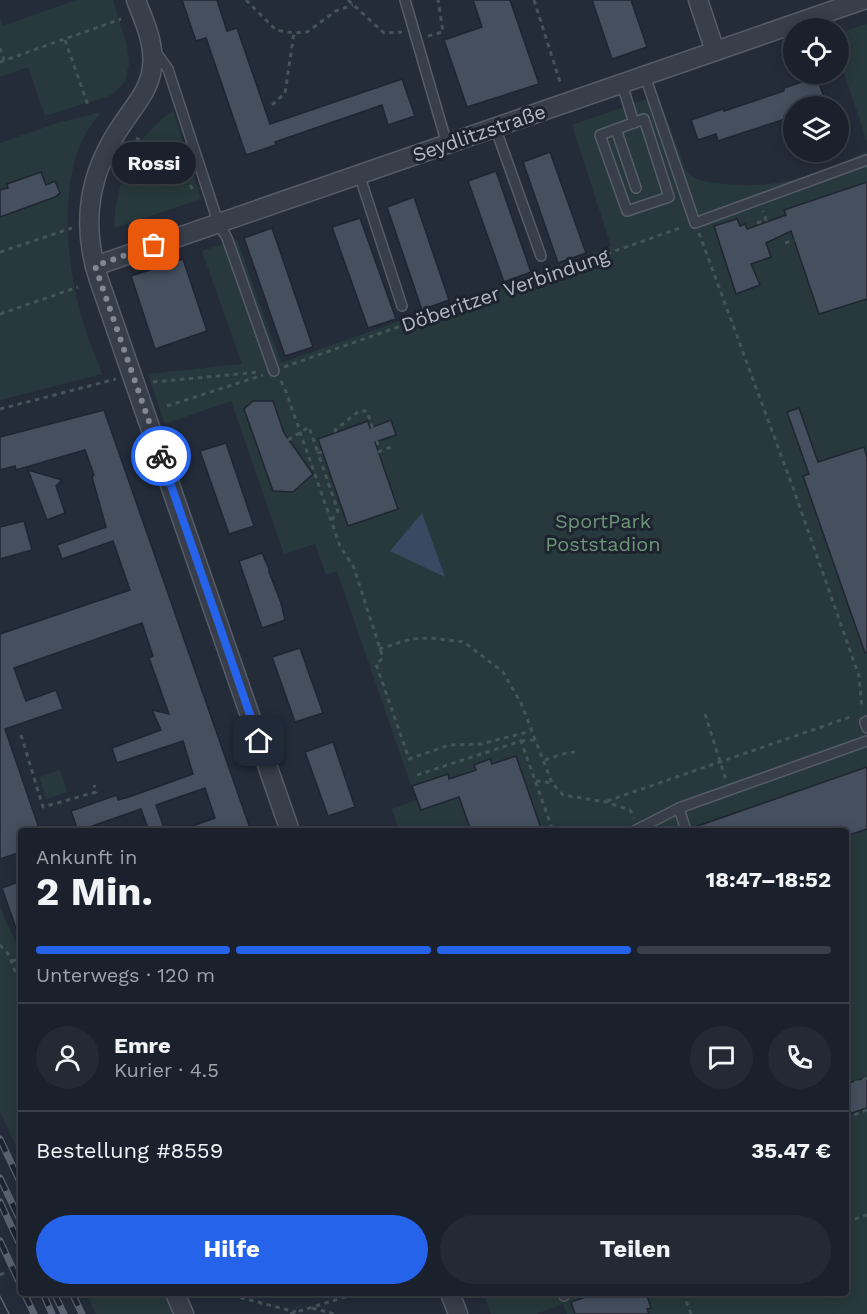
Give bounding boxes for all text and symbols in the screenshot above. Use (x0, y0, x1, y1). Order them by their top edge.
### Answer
map controls (783, 18, 849, 162)
button: locate (783, 18, 849, 84)
button: layers (783, 96, 849, 162)
street label: Seydlitzstraße (409, 99, 549, 167)
callout: Rossi (112, 143, 196, 185)
text: Rossi (128, 151, 180, 175)
pin (128, 219, 179, 270)
icon: bag (137, 228, 170, 261)
street label: Döberitzer Verbindung (398, 243, 612, 337)
courier (131, 426, 191, 486)
icon: bike (145, 440, 178, 473)
park label: SportPark Poststadion (545, 509, 661, 556)
pin (233, 715, 284, 766)
icon: home (242, 724, 275, 757)
text: Ankunft in (36, 845, 137, 869)
text: 18:47–18:52 (706, 867, 831, 892)
text: 2 Min. (36, 869, 153, 914)
text: Unterwegs · 120 m (36, 963, 215, 987)
button: person (36, 1026, 99, 1089)
button: chat (690, 1026, 753, 1089)
button: phone (768, 1026, 831, 1089)
text: Emre (114, 1033, 171, 1058)
text: Kurier · 4.5 (114, 1058, 219, 1082)
text: Bestellung #8559 (36, 1138, 223, 1163)
text: 35.47 € (751, 1138, 831, 1163)
button: Hilfe (36, 1215, 428, 1284)
button: Teilen (440, 1215, 831, 1284)

